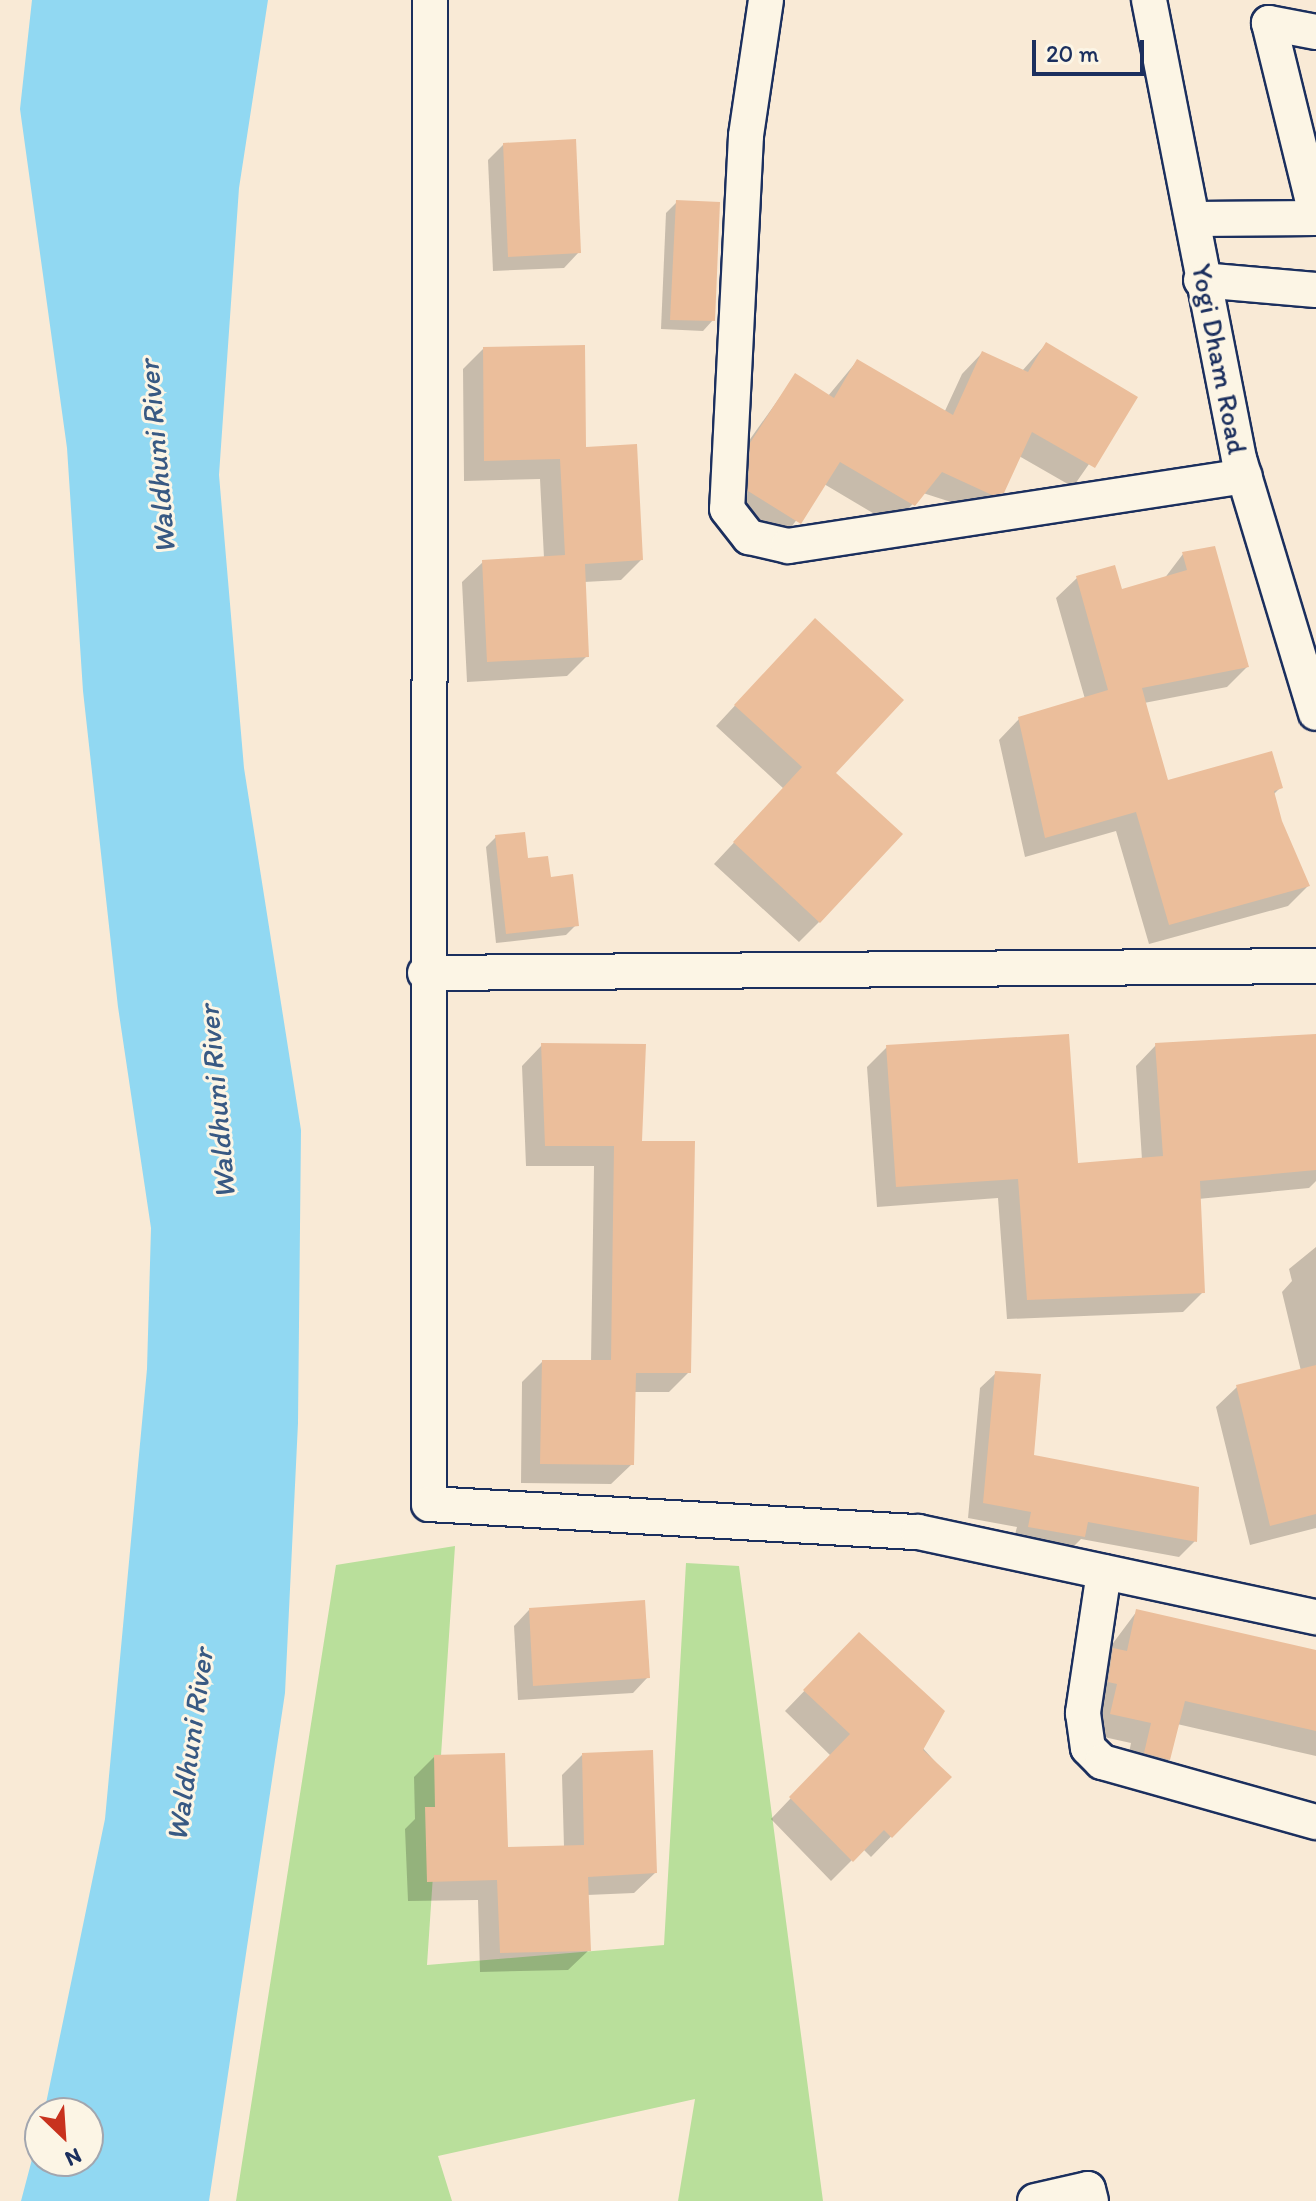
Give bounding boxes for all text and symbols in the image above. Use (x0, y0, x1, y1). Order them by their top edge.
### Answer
scale bar (1036, 24, 1148, 74)
text: 20 m (1046, 39, 1099, 68)
street label: Yogi Dham Road (1185, 261, 1255, 457)
water label: Waldhuni River (131, 359, 183, 555)
water label: Waldhuni River (191, 1004, 243, 1200)
water label: Waldhuni River (159, 1647, 221, 1843)
north arrow (24, 2097, 104, 2177)
text: N (61, 2142, 86, 2173)

